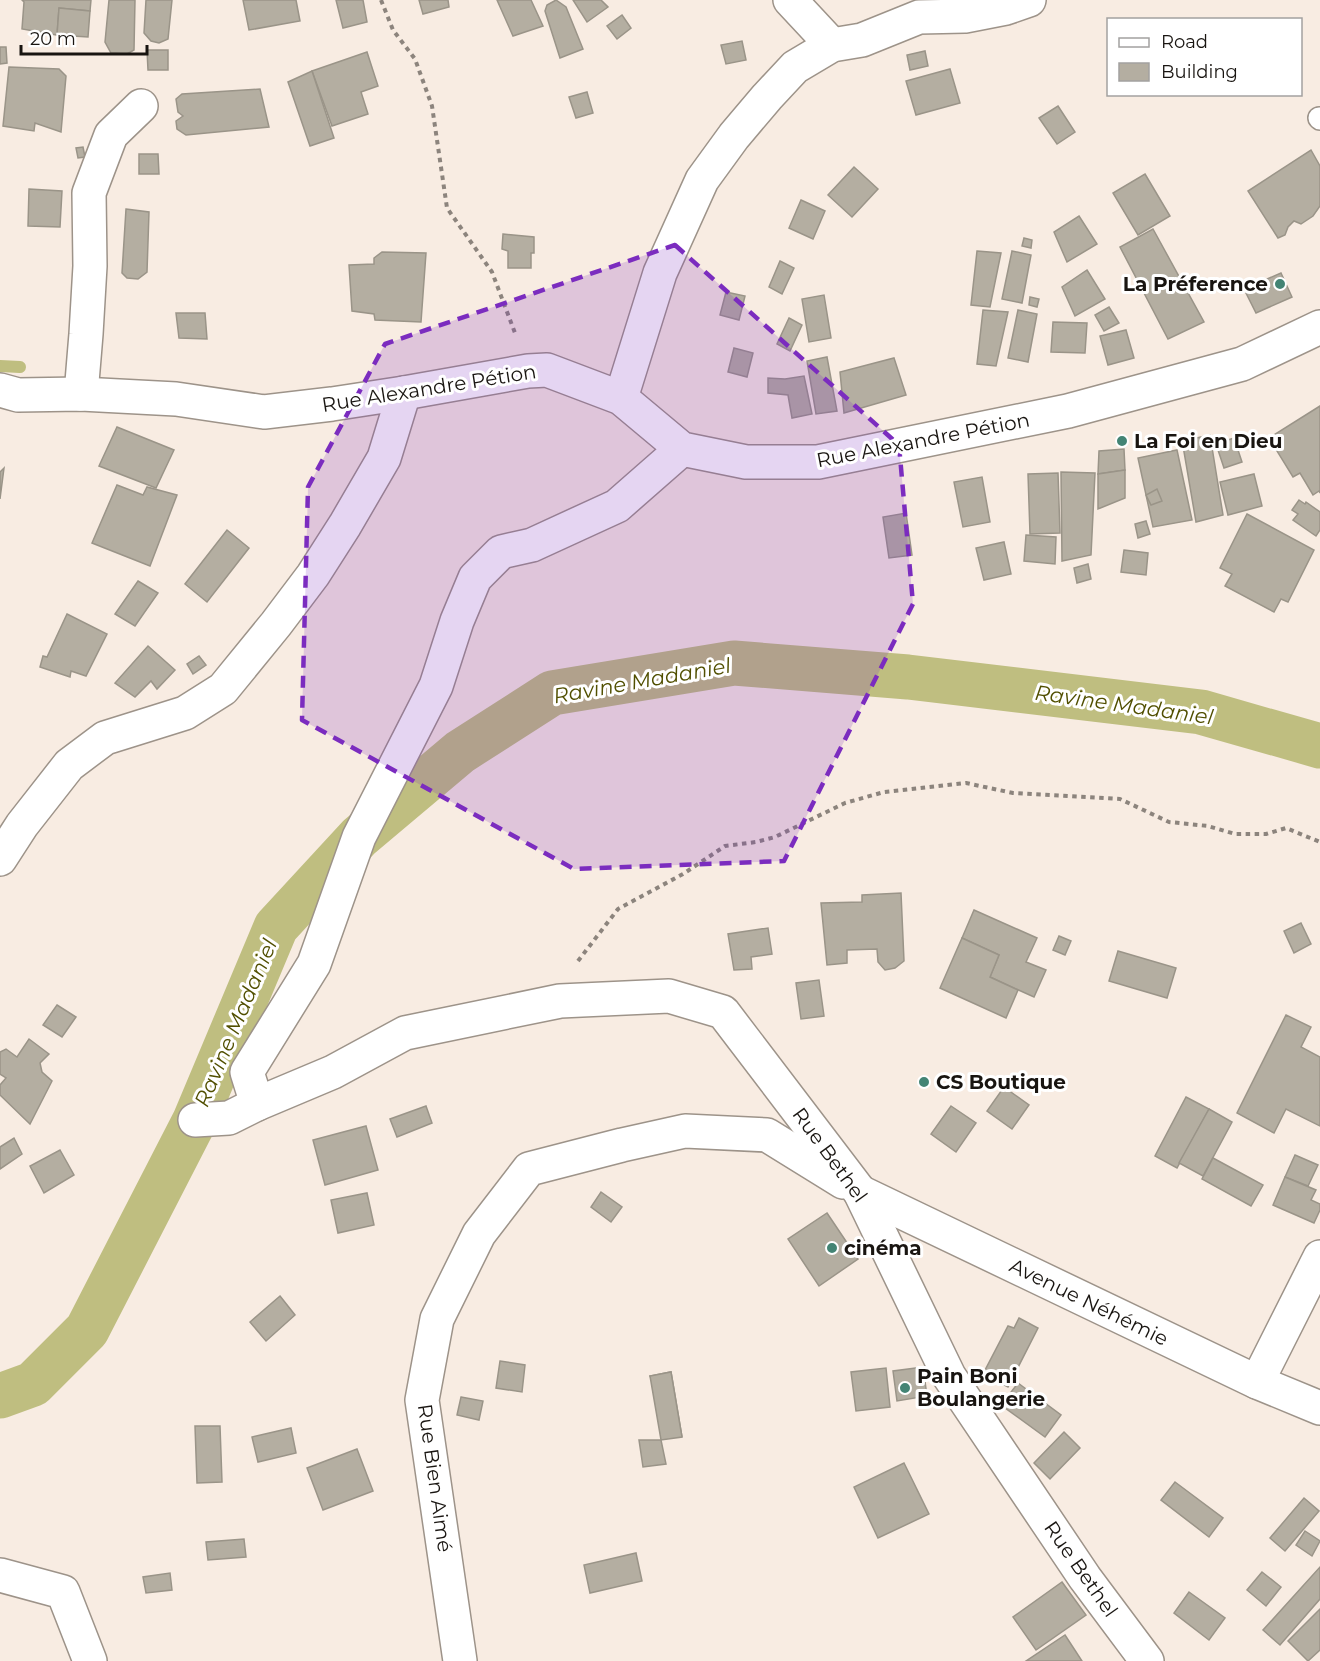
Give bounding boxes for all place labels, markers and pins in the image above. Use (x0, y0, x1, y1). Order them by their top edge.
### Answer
place label: La Préference (1123, 272, 1268, 296)
marker: La Préference (1273, 277, 1287, 291)
place label: La Foi en Dieu (1134, 429, 1282, 453)
marker: La Foi en Dieu (1115, 434, 1129, 448)
place label: CS Boutique (936, 1070, 1066, 1094)
marker: CS Boutique (917, 1075, 931, 1089)
place label: cinéma (844, 1236, 922, 1260)
marker: cinéma (825, 1241, 839, 1255)
place label: Pain Boni Boulangerie (917, 1364, 1045, 1411)
marker: Pain Boni Boulangerie (898, 1381, 912, 1395)

